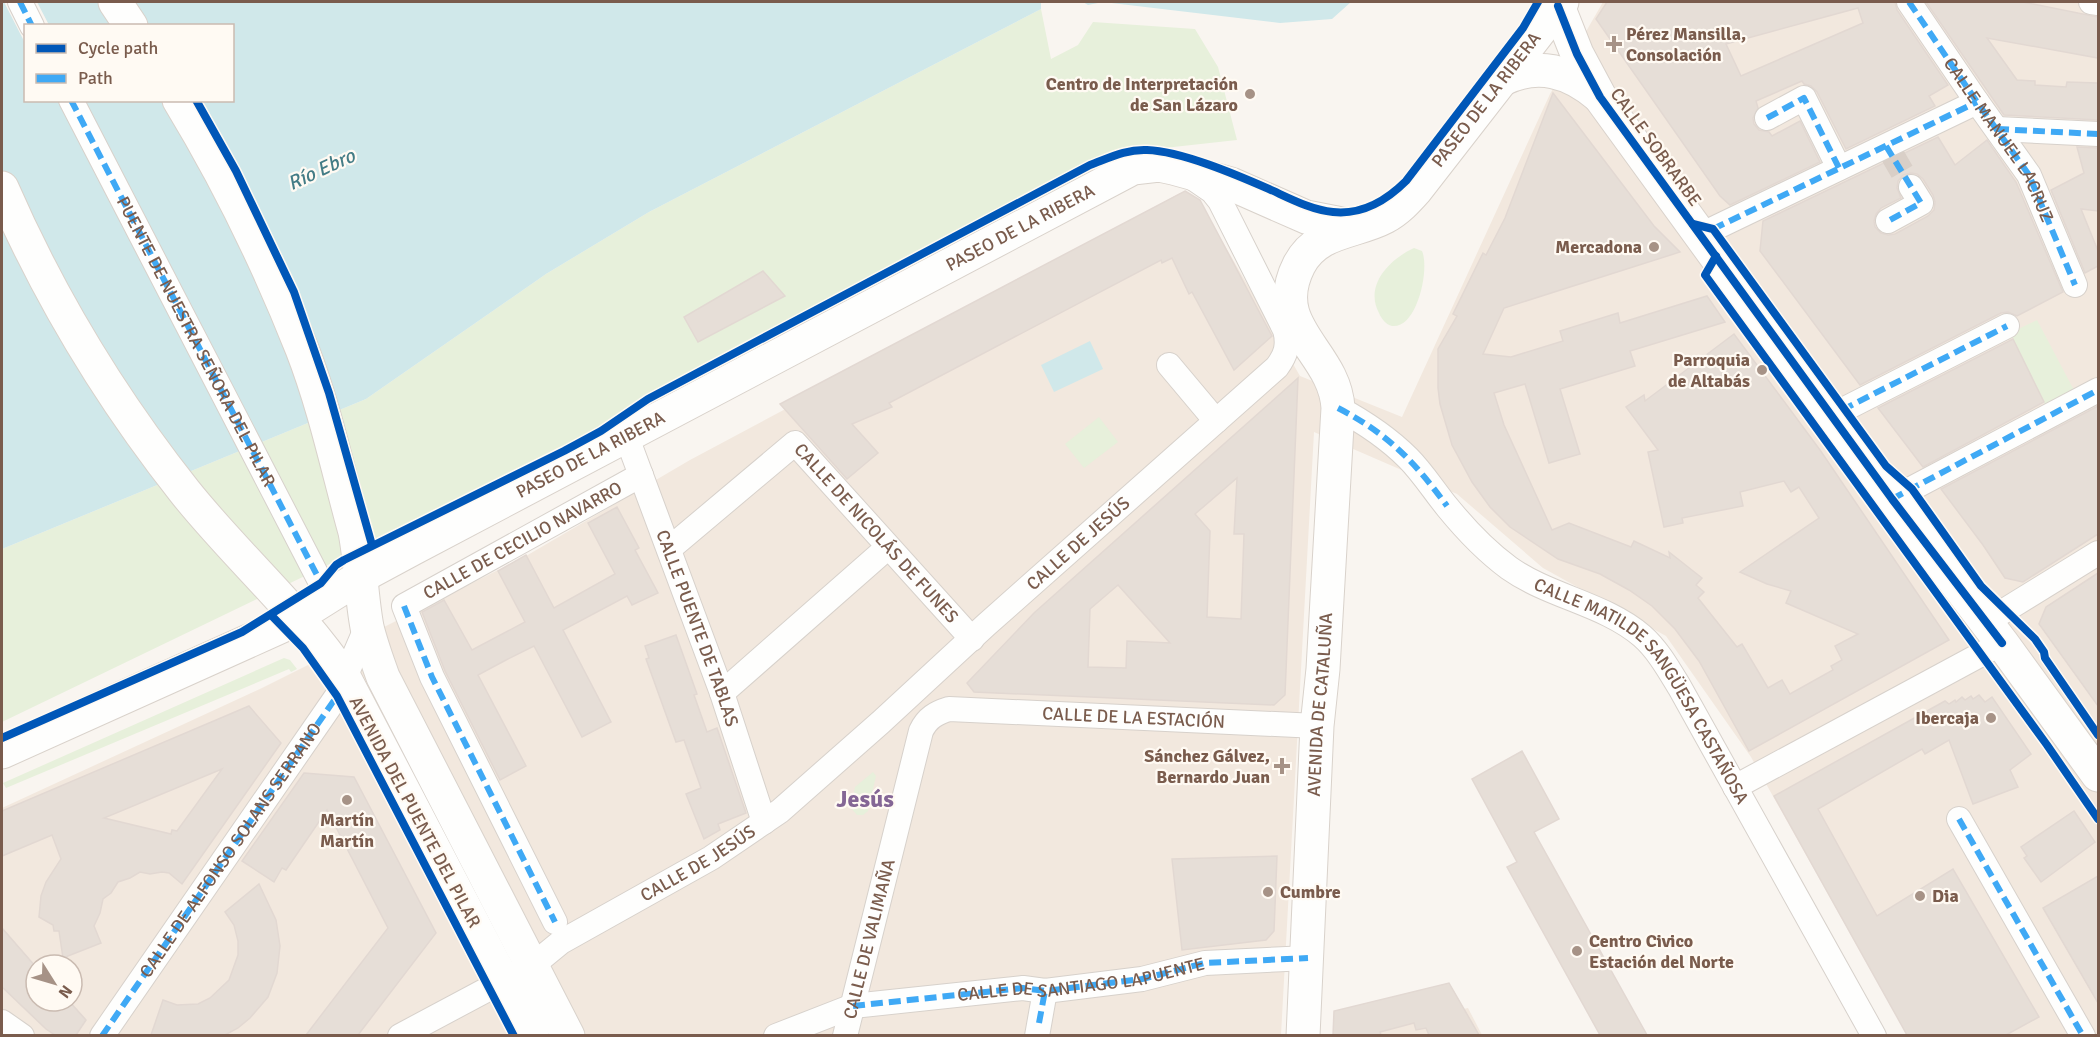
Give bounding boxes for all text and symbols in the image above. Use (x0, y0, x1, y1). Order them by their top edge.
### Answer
place label: Pérez Mansilla, Consolación (1626, 23, 1746, 66)
legend (24, 24, 234, 102)
street label: PASEO DE LA RIBERA (1427, 28, 1546, 172)
text: Cycle path (78, 37, 158, 59)
marker: Pérez Mansilla, Consolación (1607, 37, 1621, 51)
street label: CALLE MANUEL LACRUZ (1939, 53, 2058, 225)
text: Path (78, 67, 113, 89)
place label: Centro de Interpretación de San Lázaro (1046, 73, 1238, 116)
street label: CALLE SOBRARBE (1606, 84, 1706, 210)
marker: Centro de Interpretación de San Lázaro (1243, 87, 1257, 101)
water label: Río Ebro (284, 142, 360, 196)
street label: PASEO DE LA RIBERA (942, 179, 1098, 276)
street label: PUENTE DE NUESTRA SEÑORA DEL PILAR (112, 193, 280, 491)
place label: Mercadona (1555, 236, 1642, 258)
marker: Mercadona (1647, 240, 1661, 254)
place label: Parroquia de Altabás (1668, 349, 1750, 392)
marker: Parroquia de Altabás (1755, 363, 1769, 377)
street label: PASEO DE LA RIBERA (512, 406, 669, 503)
street label: CALLE DE NICOLÁS DE FUNES (790, 439, 963, 627)
street label: CALLE DE CECILIO NAVARRO (419, 477, 626, 604)
street label: CALLE DE JESÚS (1022, 492, 1134, 595)
street label: CALLE PUENTE DE TABLAS (651, 527, 743, 729)
street label: CALLE MATILDE SANGÜESA CASTAÑOSA (1530, 573, 1753, 808)
street label: AVENIDA DE CATALUÑA (1303, 612, 1337, 797)
street label: AVENIDA DEL PUENTE DEL PILAR (345, 693, 486, 932)
street label: CALLE DE LA ESTACIÓN (1042, 702, 1226, 733)
place label: Ibercaja (1915, 707, 1979, 729)
marker: Ibercaja (1984, 711, 1998, 725)
street label: CALLE DE ALFONSO SOLANS SERRANO (135, 718, 326, 982)
place label: Sánchez Gálvez, Bernardo Juan (1144, 745, 1270, 788)
marker: Sánchez Gálvez, Bernardo Juan (1275, 759, 1289, 773)
district label: Jesús (836, 784, 894, 814)
marker: Martín Martín (340, 793, 354, 807)
place label: Martín Martín (320, 809, 374, 852)
street label: CALLE DE JESÚS (636, 820, 760, 906)
street label: CALLE DE VALIMAÑA (839, 857, 900, 1021)
place label: Cumbre (1280, 881, 1341, 903)
marker: Cumbre (1261, 885, 1275, 899)
place label: Dia (1932, 885, 1959, 907)
marker: Dia (1913, 889, 1927, 903)
place label: Centro Civico Estación del Norte (1589, 930, 1734, 973)
marker: Centro Civico Estación del Norte (1570, 944, 1584, 958)
north arrow (24, 953, 84, 1013)
street label: CALLE DE SANTIAGO LAPUENTE (956, 953, 1207, 1006)
text: N (54, 981, 77, 1002)

